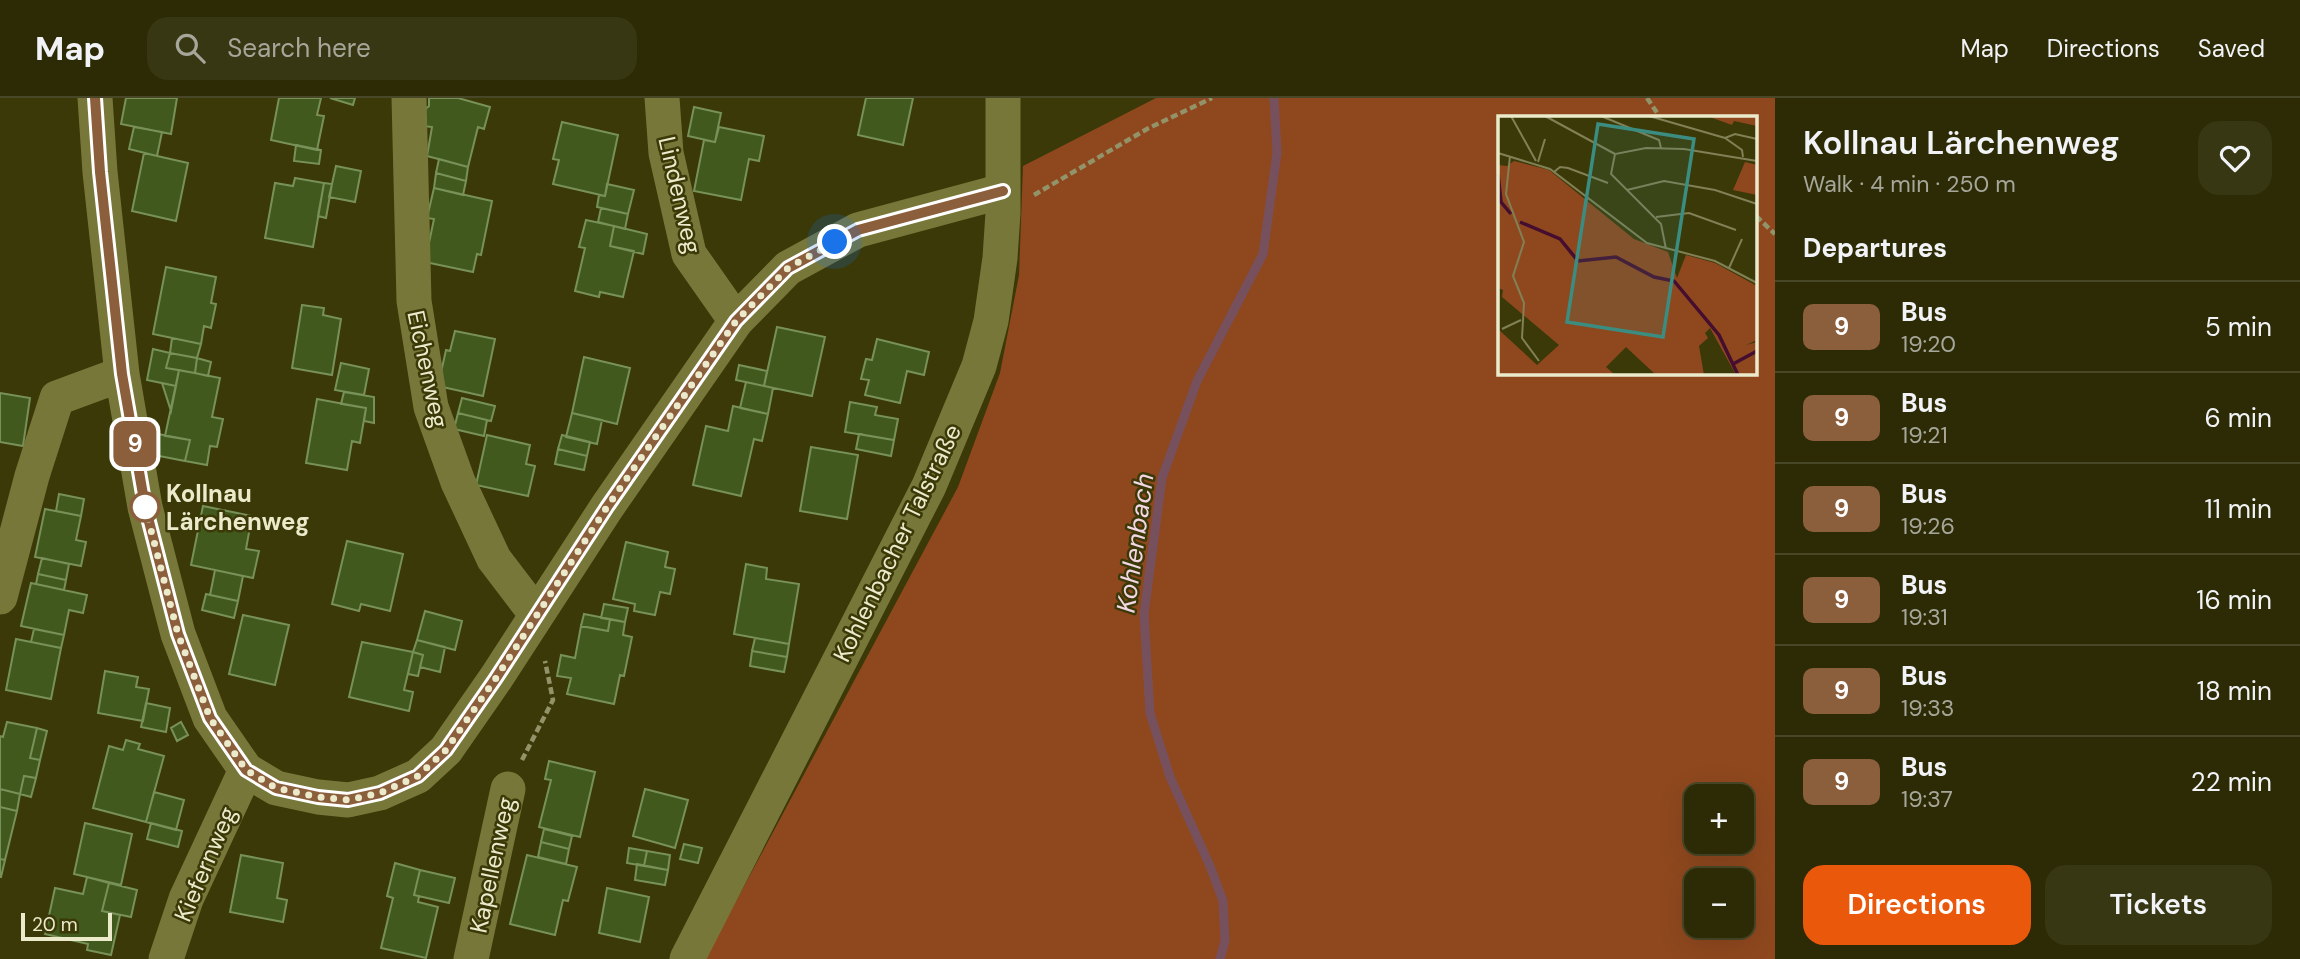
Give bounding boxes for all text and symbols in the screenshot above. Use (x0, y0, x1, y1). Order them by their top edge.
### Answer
search box (147, 17, 637, 80)
text: Map (35, 27, 105, 70)
icon: search (171, 29, 209, 67)
text: Search here (227, 31, 371, 65)
text: Map (1961, 33, 2009, 64)
text: Directions (2047, 33, 2160, 64)
text: Saved (2198, 33, 2265, 64)
inset map (1498, 116, 1758, 374)
text: Kollnau Lärchenweg (1803, 121, 2119, 164)
button: heart (2198, 121, 2272, 195)
street label: Lindenweg (651, 133, 709, 257)
text: Walk · 4 min · 250 m (1803, 169, 2016, 199)
your location (817, 224, 852, 259)
text: Departures (1803, 231, 1947, 265)
text: Bus (1901, 295, 1947, 329)
street label: Eichenweg (400, 308, 456, 430)
text: 5 min (2205, 310, 2272, 344)
text: 9 (1834, 311, 1849, 342)
text: 19:20 (1901, 329, 1956, 359)
text: Bus (1901, 386, 1947, 420)
text: 6 min (2204, 401, 2272, 435)
text: 9 (1834, 402, 1849, 433)
street label: Kohlenbacher Talstraße (826, 419, 968, 667)
text: 19:21 (1901, 420, 1948, 450)
line badge: 9 (112, 421, 158, 467)
text: 9 (127, 428, 143, 459)
water label: Kohlenbach (1108, 471, 1162, 615)
text: Bus (1901, 477, 1947, 511)
place label: Kollnau Lärchenweg (166, 478, 309, 537)
marker: Kollnau Lärchenweg (130, 492, 160, 522)
text: 11 min (2205, 492, 2272, 526)
text: 9 (1834, 493, 1849, 524)
text: 19:26 (1901, 511, 1955, 541)
text: Bus (1901, 568, 1947, 602)
text: 16 min (2196, 583, 2272, 617)
text: 9 (1834, 584, 1849, 615)
text: 19:31 (1901, 602, 1948, 632)
text: Bus (1901, 659, 1947, 693)
text: 18 min (2197, 674, 2272, 708)
text: 9 (1834, 675, 1849, 706)
text: 19:33 (1901, 693, 1954, 723)
text: Bus (1901, 750, 1947, 784)
text: 22 min (2191, 765, 2272, 799)
text: 9 (1834, 766, 1849, 797)
map controls (1684, 784, 1754, 938)
button: + (1684, 784, 1754, 854)
text: 19:37 (1901, 784, 1953, 814)
street label: Kapellenweg (462, 794, 522, 936)
street label: Kiefernweg (167, 802, 243, 926)
button: Directions (1803, 865, 2031, 945)
button: Tickets (2045, 865, 2272, 945)
button: − (1684, 868, 1754, 938)
scale bar (21, 910, 112, 942)
text: 20 m (32, 912, 78, 937)

